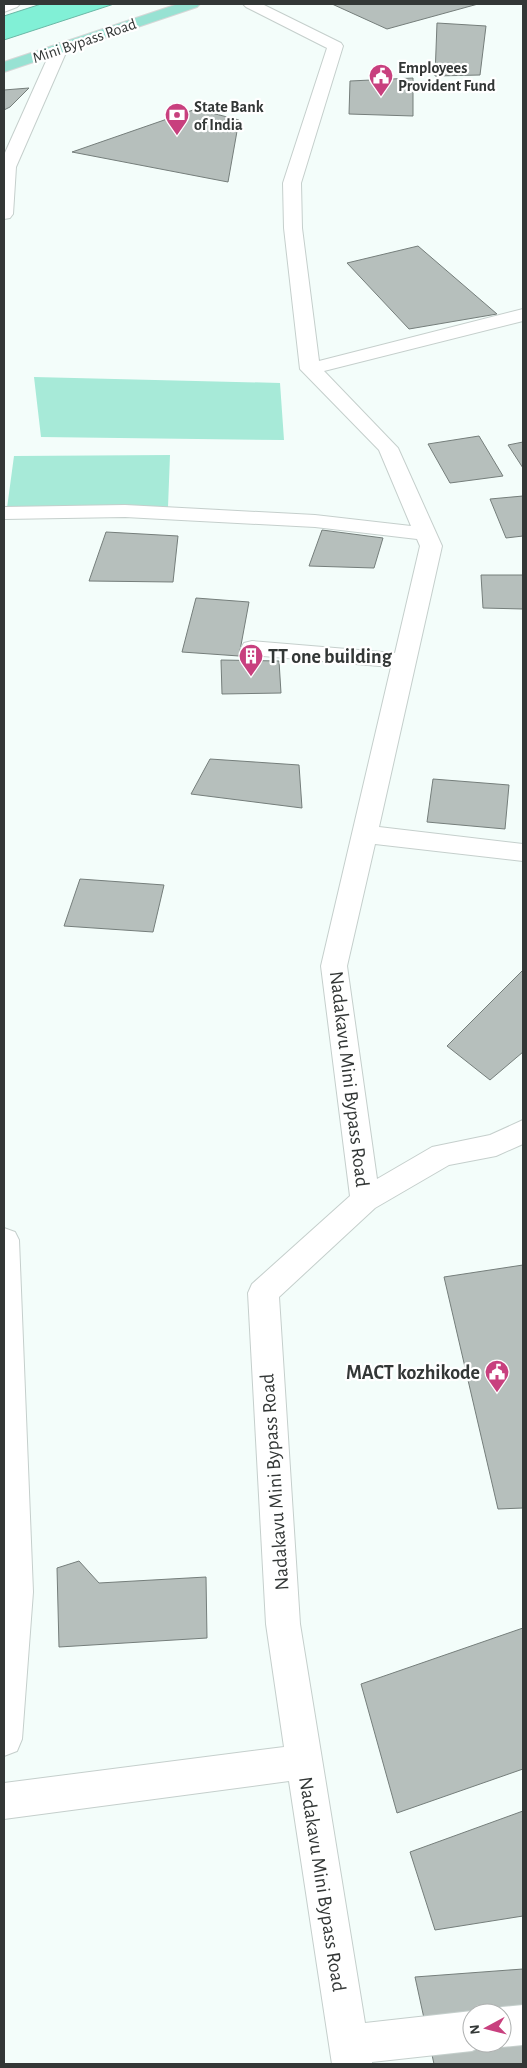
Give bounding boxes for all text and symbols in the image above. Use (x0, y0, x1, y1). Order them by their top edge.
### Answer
street label: Mini Bypass Road (30, 16, 139, 67)
place label: Employees Provident Fund (398, 60, 496, 94)
public building icon: Employees Provident Fund (368, 63, 394, 97)
place label: State Bank of India (194, 99, 264, 133)
bank icon: State Bank of India (164, 102, 190, 136)
building icon: TT one building (238, 643, 264, 677)
place label: TT one building (268, 647, 393, 667)
street label: Nadakavu Mini Bypass Road (326, 970, 372, 1188)
public building icon: MACT kozhikode (484, 1359, 510, 1393)
place label: MACT kozhikode (346, 1363, 480, 1383)
street label: Nadakavu Mini Bypass Road (257, 1373, 293, 1591)
street label: Nadakavu Mini Bypass Road (295, 1775, 349, 1993)
north arrow (462, 2003, 512, 2053)
text: N (468, 2024, 483, 2035)

